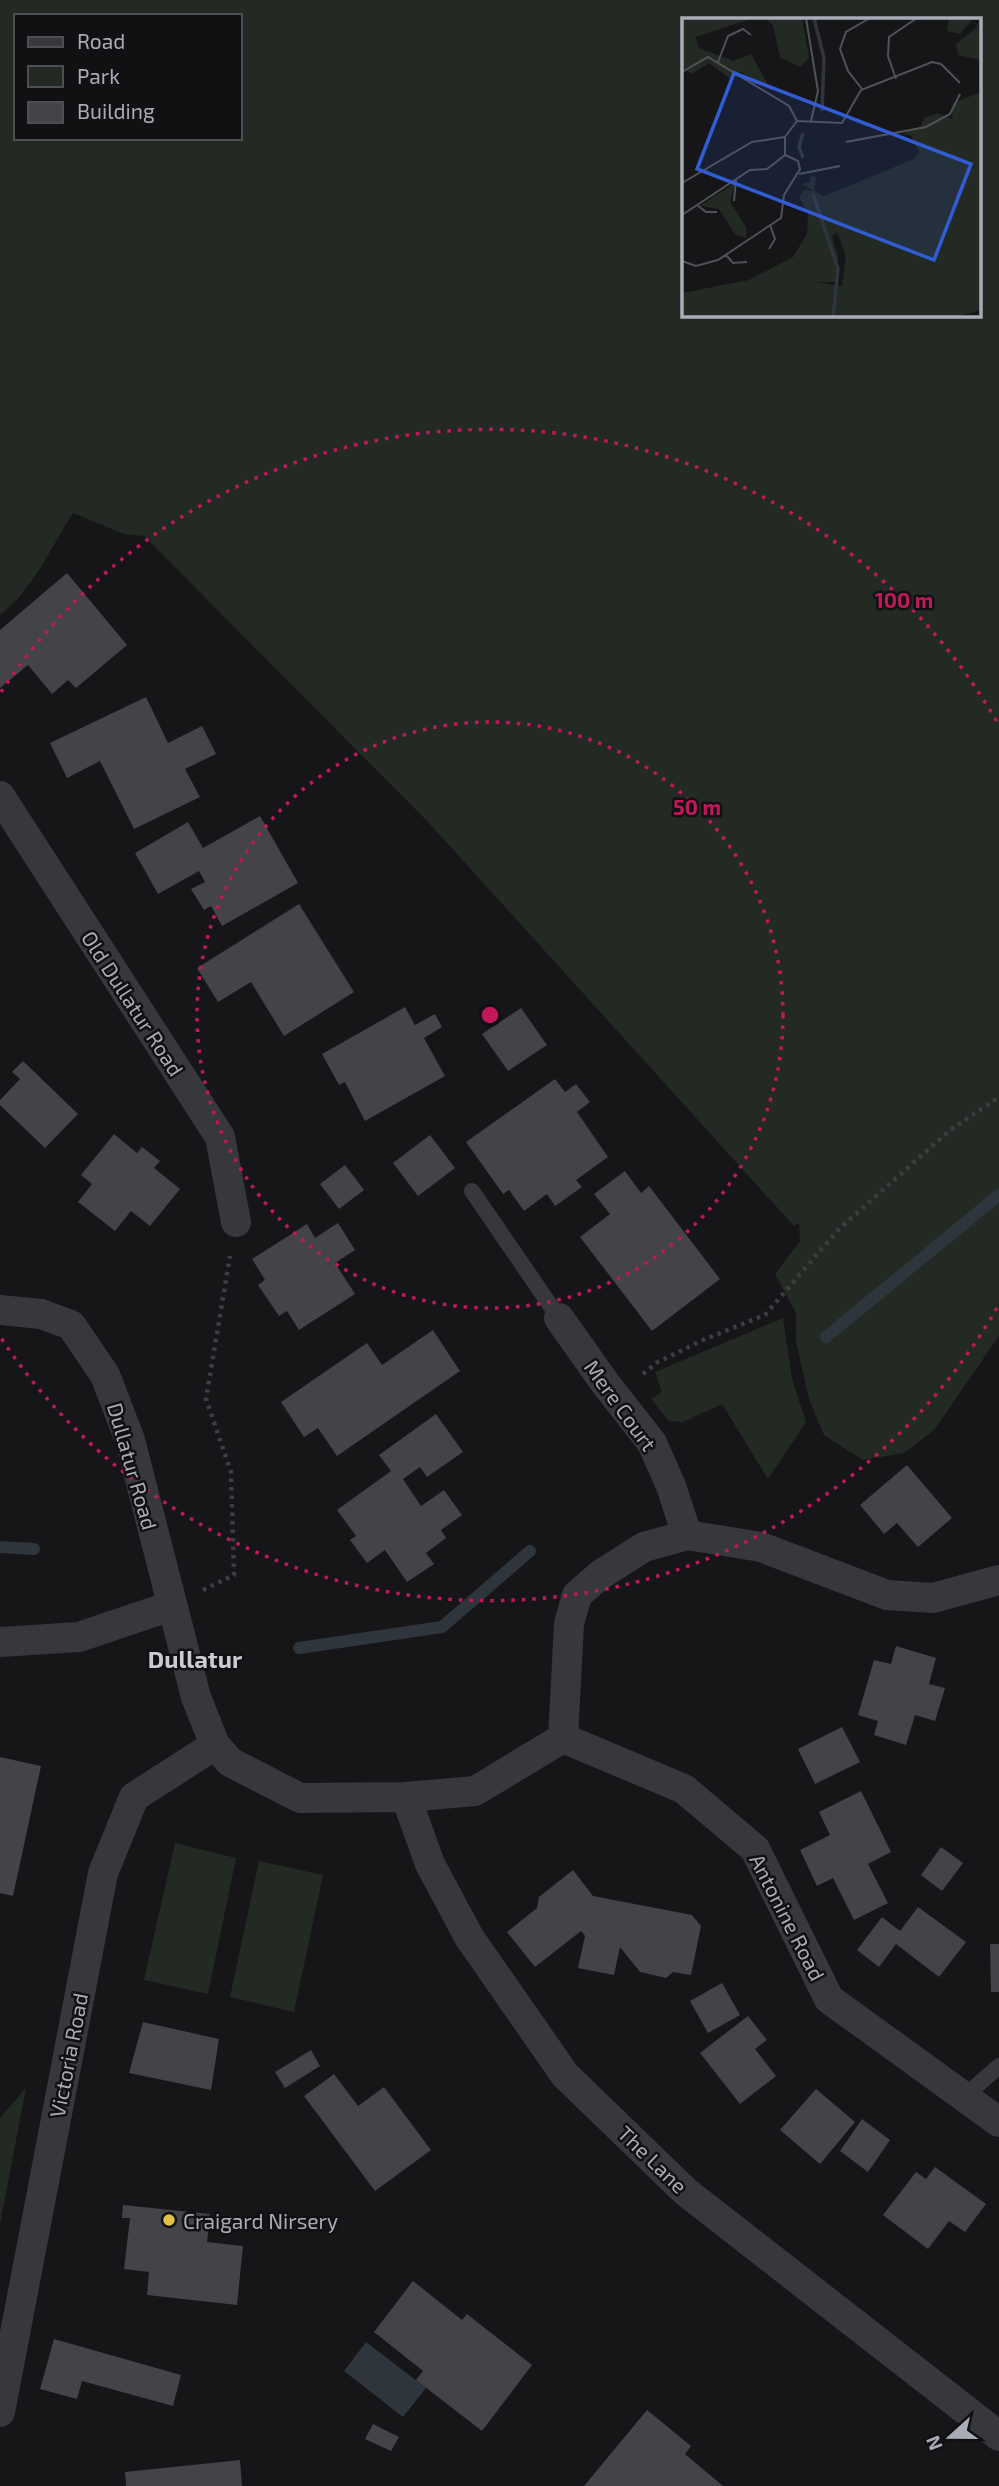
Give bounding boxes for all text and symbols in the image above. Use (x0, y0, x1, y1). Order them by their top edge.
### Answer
legend (14, 14, 242, 140)
inset map (682, 18, 982, 317)
text: Road (77, 28, 125, 53)
text: Park (77, 63, 120, 88)
text: Building (77, 98, 155, 123)
text: 100 m (875, 587, 933, 612)
text: 50 m (673, 794, 721, 819)
street label: Old Dullatur Road (77, 926, 189, 1080)
centre of rings (478, 1003, 502, 1027)
street label: Mere Court (580, 1355, 662, 1455)
street label: Dullatur Road (103, 1400, 163, 1532)
district label: Dullatur (148, 1644, 243, 1673)
street label: Antonine Road (745, 1849, 831, 1985)
street label: Victoria Road (44, 1991, 92, 2119)
street label: The Lane (613, 2120, 693, 2198)
place label: Craigard Nirsery (183, 2208, 338, 2233)
marker: Craigard Nirsery (161, 2212, 177, 2228)
north arrow (915, 2402, 985, 2472)
text: N (920, 2433, 947, 2454)

